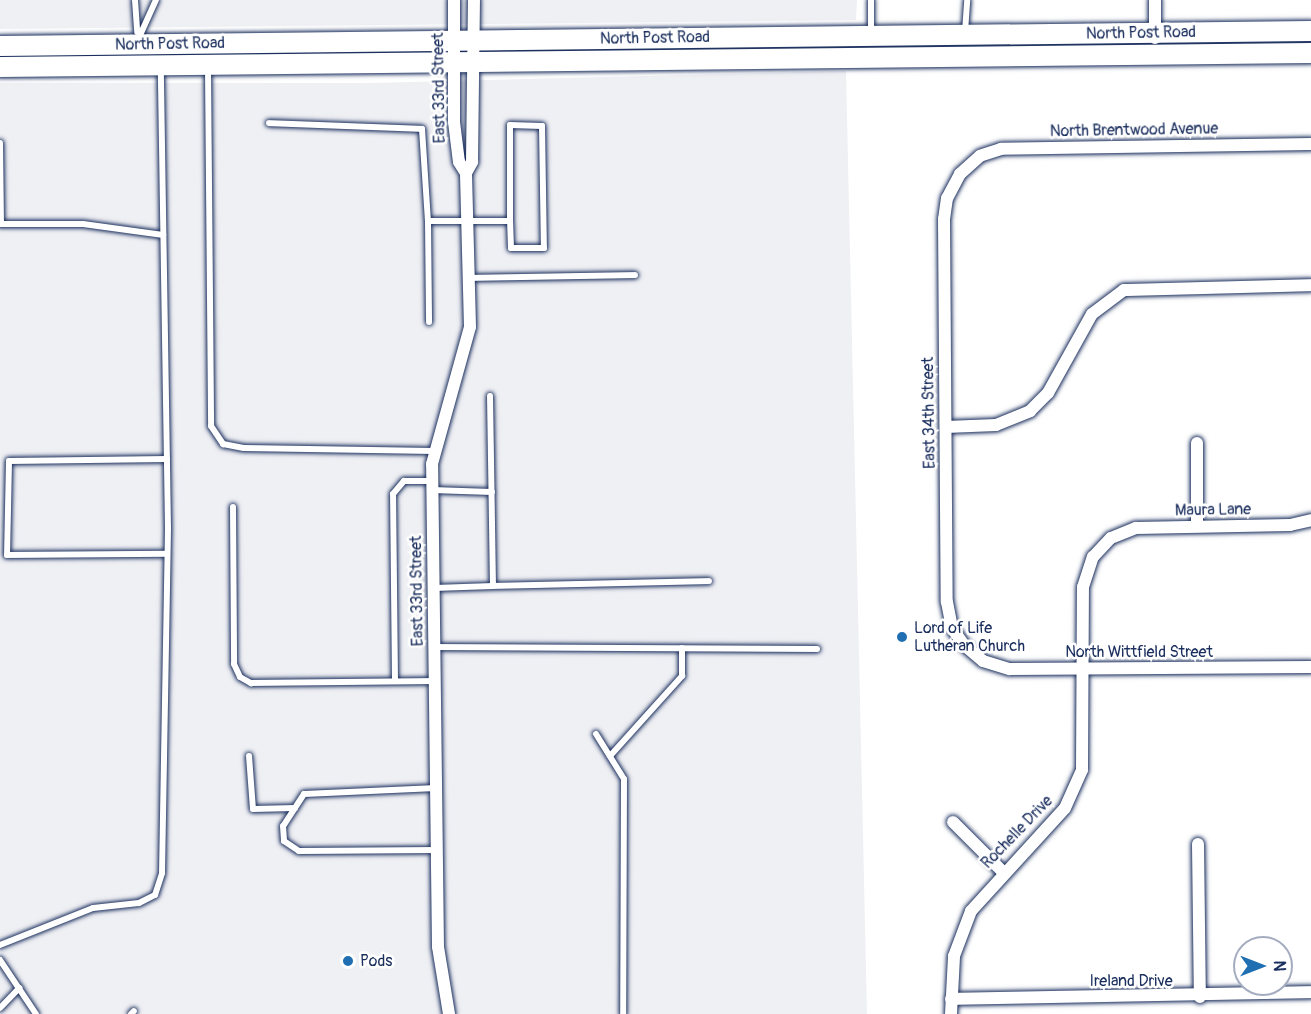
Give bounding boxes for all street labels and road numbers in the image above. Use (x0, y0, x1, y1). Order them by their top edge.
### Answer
street label: North Post Road (1086, 22, 1196, 44)
street label: North Post Road (600, 27, 710, 49)
street label: East 33rd Street (428, 32, 450, 144)
street label: North Post Road (115, 33, 225, 55)
street label: North Brentwood Avenue (1050, 119, 1218, 141)
street label: East 34th Street (918, 357, 940, 469)
street label: Maura Lane (1175, 500, 1251, 520)
street label: East 33rd Street (406, 535, 428, 647)
street label: North Wittfield Street (1065, 642, 1213, 662)
street label: Rochelle Drive (977, 791, 1057, 873)
street label: Ireland Drive (1089, 971, 1173, 991)

